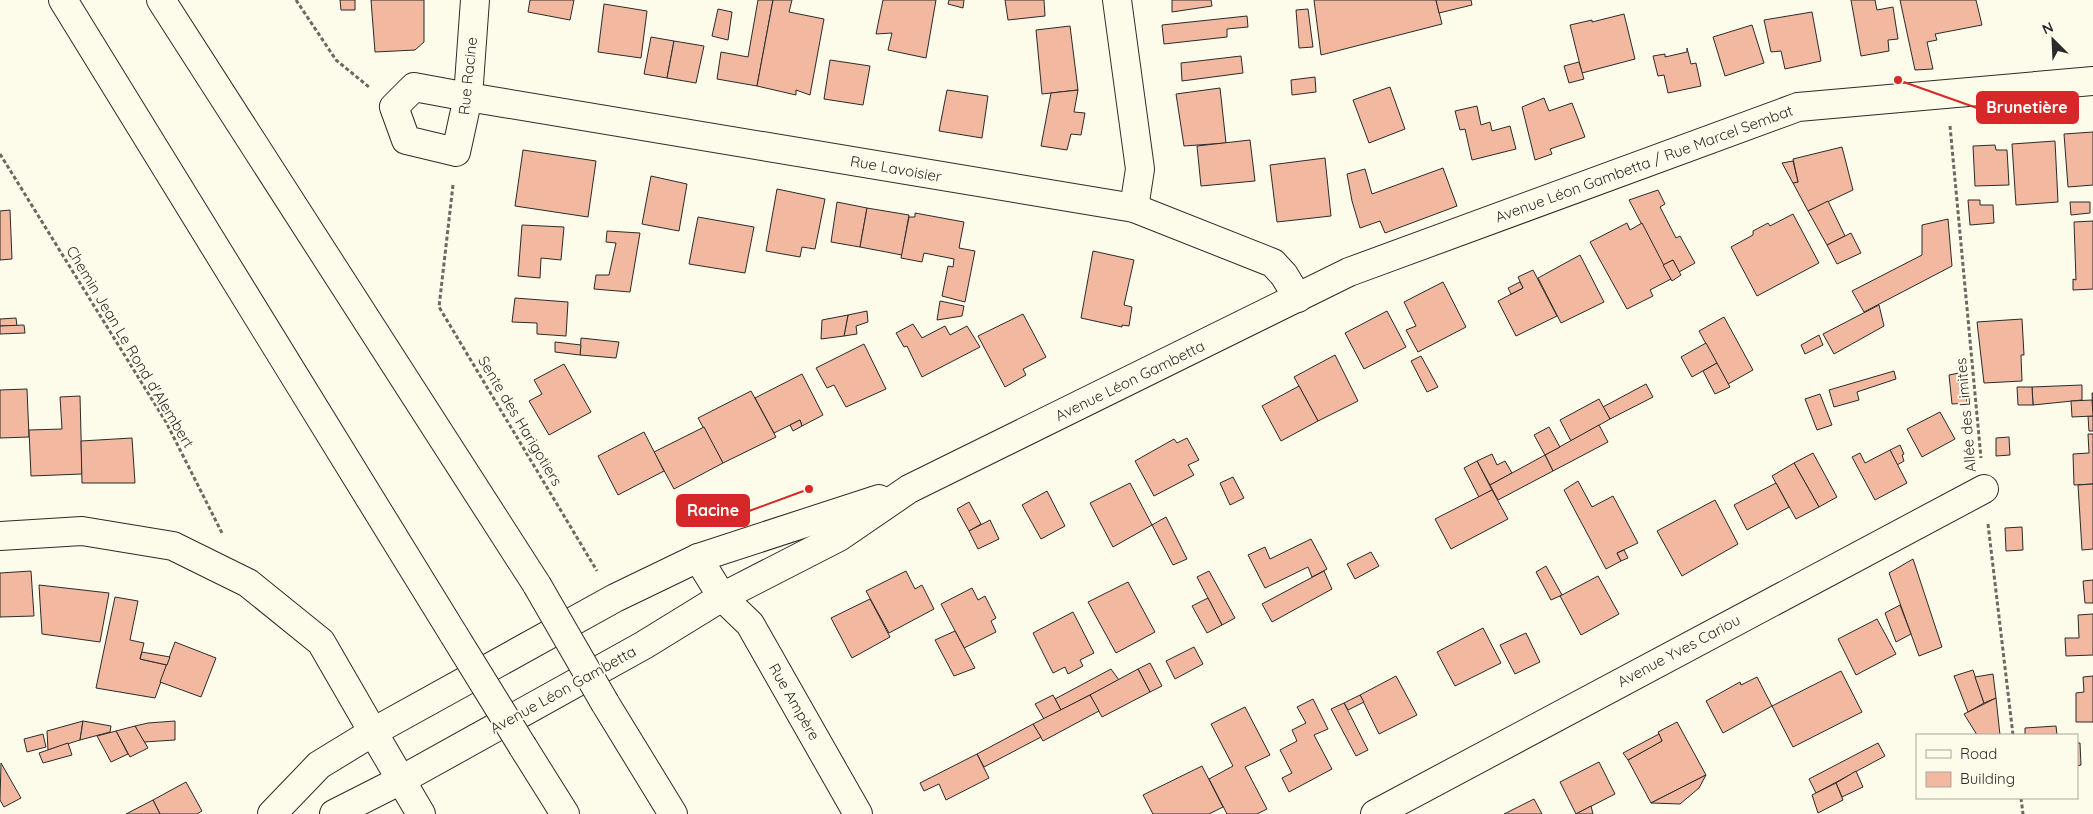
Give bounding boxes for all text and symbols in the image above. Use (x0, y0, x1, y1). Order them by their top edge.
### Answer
north arrow (2028, 15, 2078, 65)
text: N (2039, 18, 2056, 38)
street label: Rue Racine (454, 36, 481, 116)
callout: Brunetière (1977, 92, 2078, 123)
text: Brunetière (1986, 97, 2068, 117)
street label: Avenue Léon Gambetta / Rue Marcel Sembat (1492, 101, 1795, 226)
street label: Rue Lavoisier (849, 151, 944, 186)
street label: Chemin Jean Le Rond d'Alembert (62, 242, 198, 451)
street label: Avenue Léon Gambetta (1052, 336, 1208, 425)
street label: Sente des Harigotiers (474, 352, 567, 489)
street label: Allée des Limites (1951, 357, 1980, 473)
callout: Racine (677, 495, 749, 526)
text: Racine (687, 500, 739, 520)
street label: Avenue Yves Cariou (1614, 610, 1744, 691)
street label: Avenue Léon Gambetta (486, 642, 639, 738)
street label: Rue Ampère (765, 660, 824, 744)
legend (1916, 734, 2078, 799)
text: Road (1960, 744, 1997, 763)
text: Building (1960, 769, 2015, 788)

